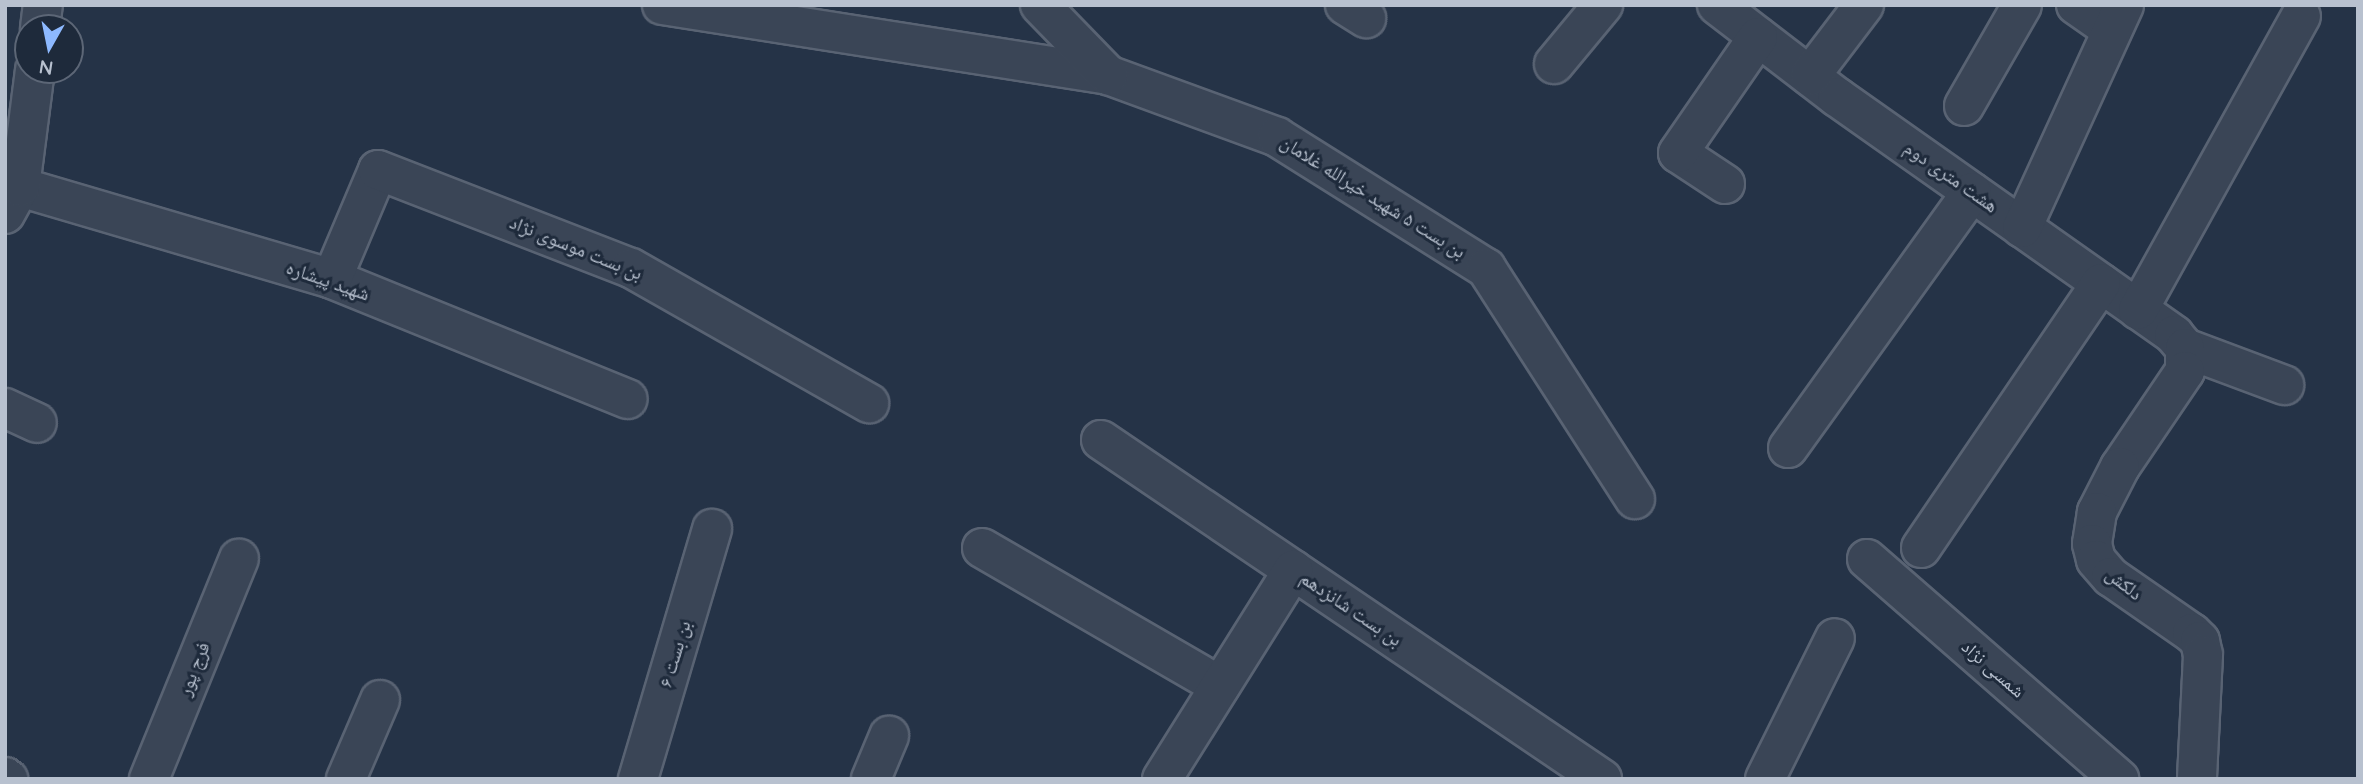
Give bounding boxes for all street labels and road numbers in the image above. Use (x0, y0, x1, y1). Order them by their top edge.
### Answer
street label: بن بست ۵ شهید خیرالله غلامان (1276, 131, 1470, 263)
street label: هشت متری دوم (1900, 136, 2002, 218)
street label: بن بست موسوی نژاد (506, 211, 646, 285)
street label: شهید پیشاره (283, 256, 373, 306)
street label: دلکش (2101, 563, 2147, 605)
street label: بن بست شانزدهم (1296, 567, 1406, 651)
street label: بن بست ۶ (654, 618, 696, 690)
street label: شمسی نژاد (1957, 635, 2029, 703)
street label: فرج پور (173, 639, 215, 699)

